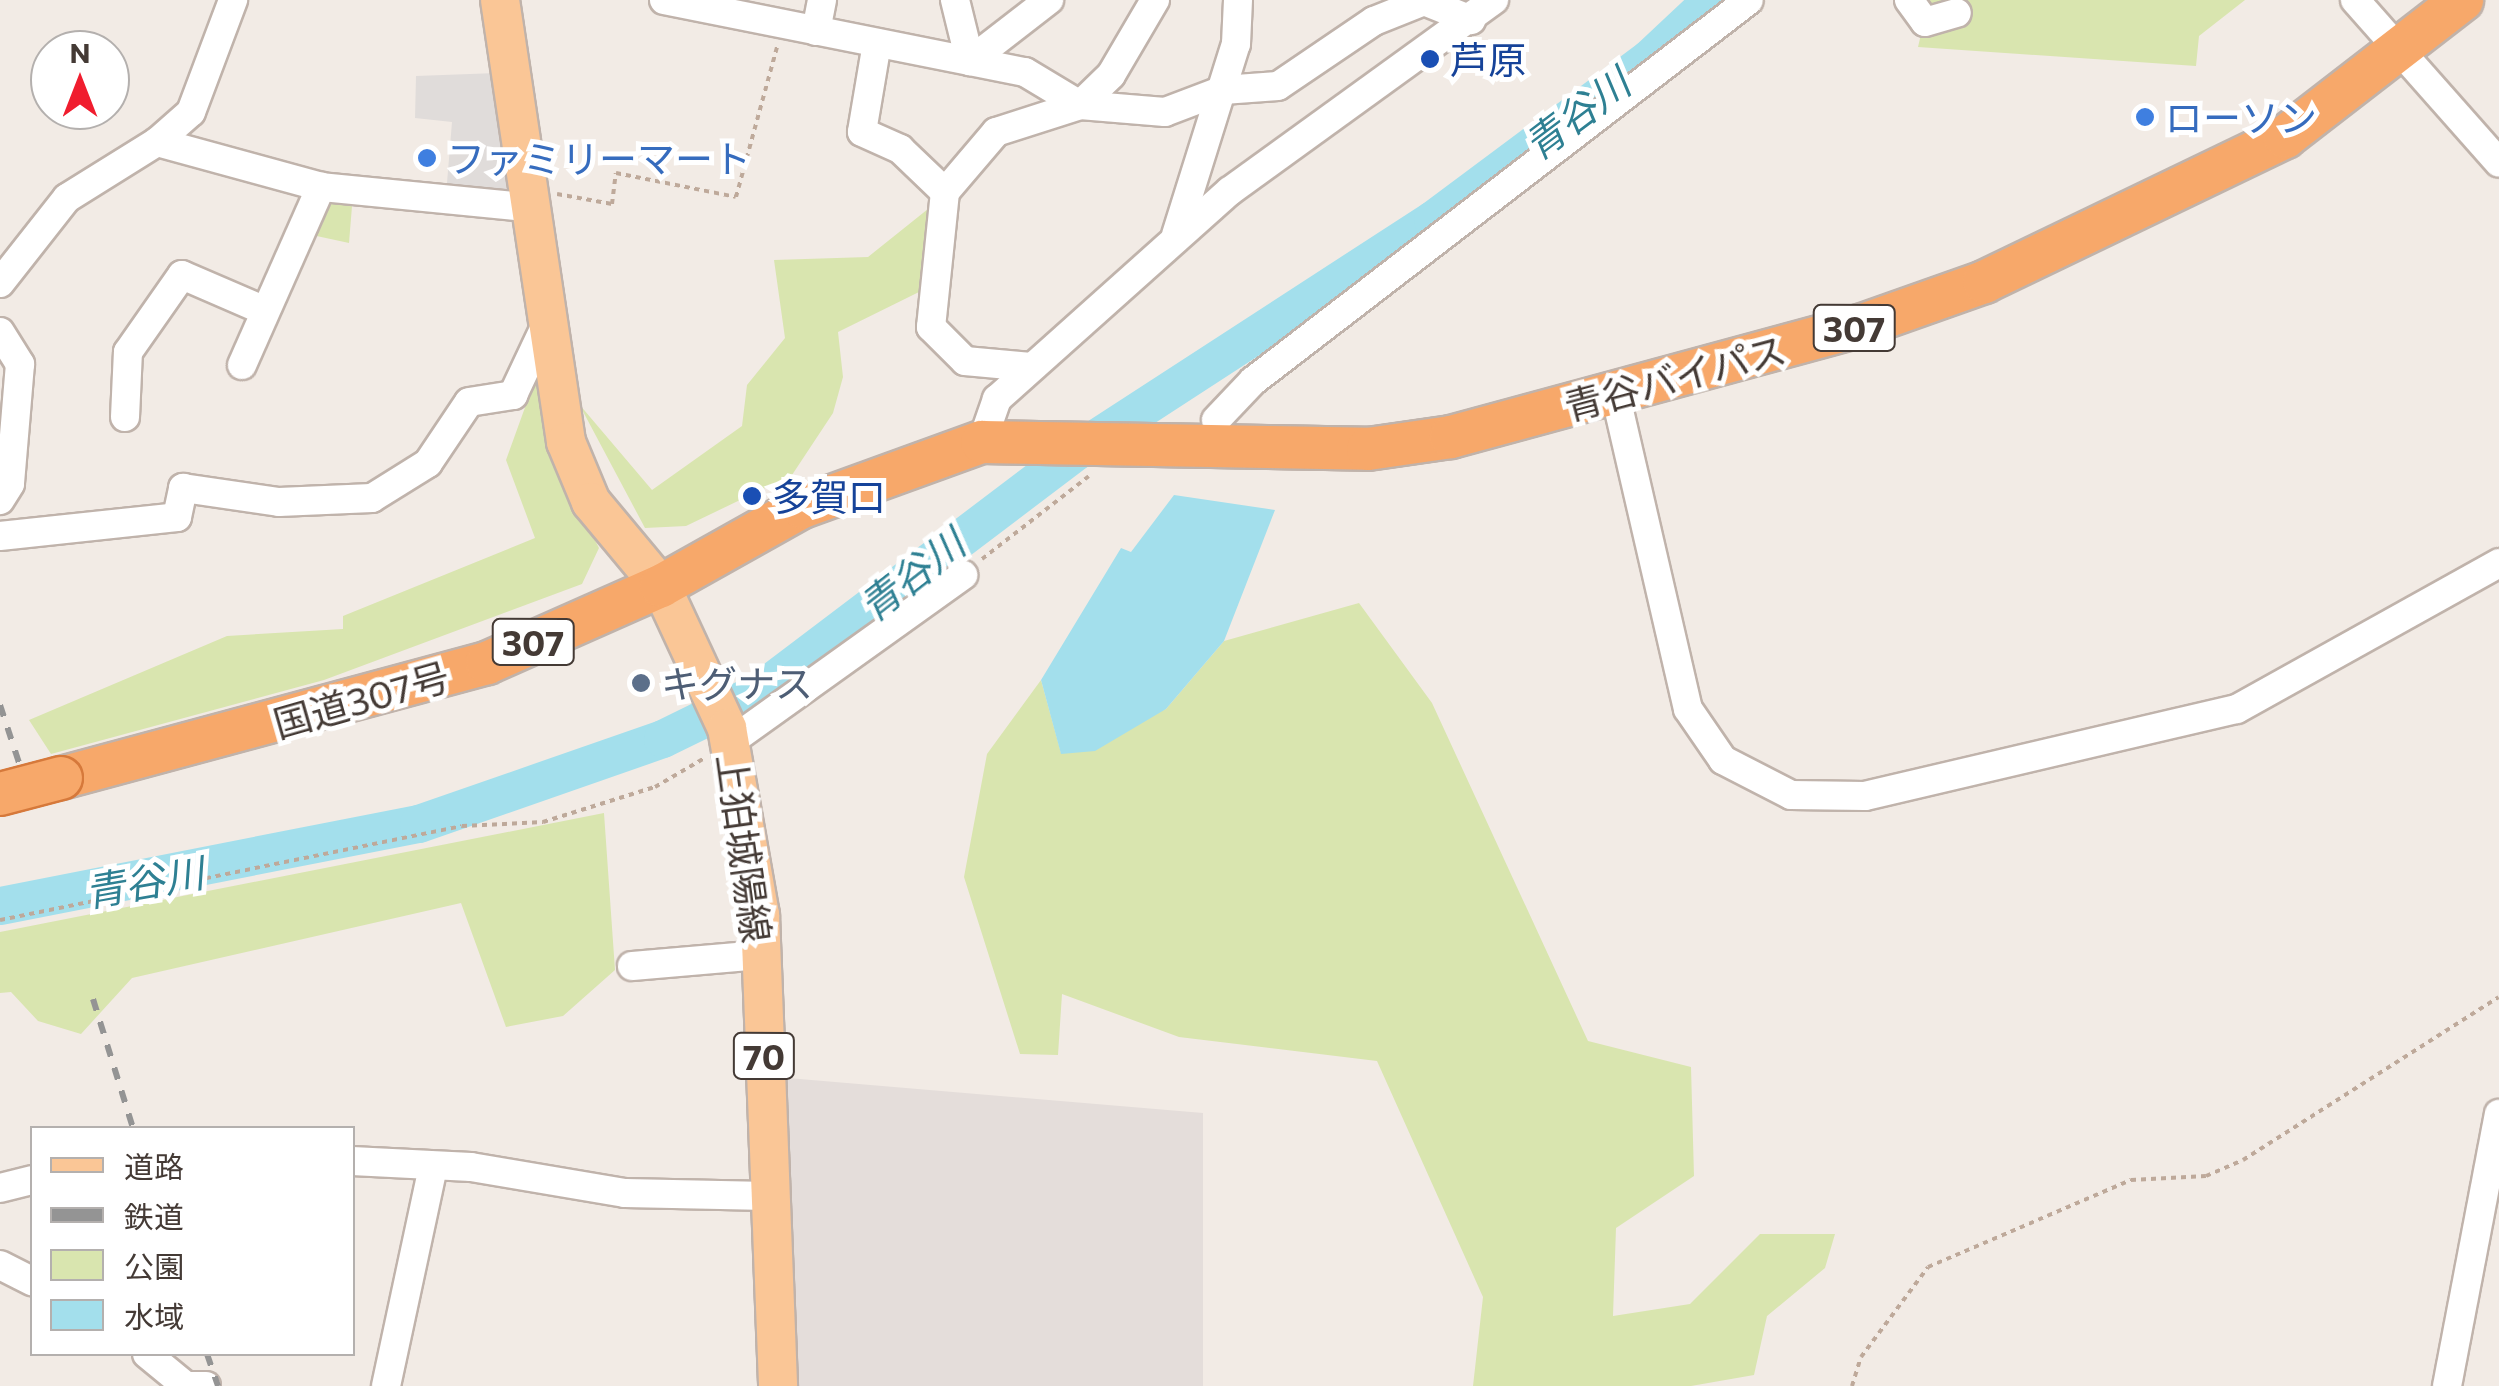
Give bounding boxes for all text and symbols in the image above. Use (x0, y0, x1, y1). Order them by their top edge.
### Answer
north arrow (30, 30, 130, 130)
text: N (70, 35, 91, 69)
place label: 芦原 (1450, 36, 1526, 82)
marker: 芦原 (1419, 48, 1441, 70)
water label: 青谷川 (1514, 58, 1638, 168)
place label: ローソン (2165, 94, 2317, 140)
marker: ローソン (2134, 106, 2156, 128)
place label: ファミリーマート (447, 135, 751, 181)
marker: ファミリーマート (416, 147, 438, 169)
road number: 307 (1812, 298, 1896, 358)
street label: 青谷バイパス (1559, 325, 1791, 429)
place label: 多賀口 (772, 473, 886, 519)
marker: 多賀口 (741, 485, 763, 507)
water label: 青谷川 (849, 518, 973, 630)
road number: 307 (490, 612, 576, 672)
street label: 国道307号 (268, 652, 454, 746)
place label: キグナス (661, 660, 813, 706)
marker: キグナス (630, 672, 652, 694)
street label: 上狛城陽線 (709, 751, 781, 945)
water label: 青谷川 (81, 847, 207, 915)
road number: 70 (732, 1026, 796, 1086)
legend (30, 1126, 355, 1356)
text: 道路 (124, 1147, 184, 1184)
text: 鉄道 (124, 1197, 184, 1234)
text: 公園 (124, 1247, 184, 1284)
text: 水域 (124, 1297, 184, 1334)

